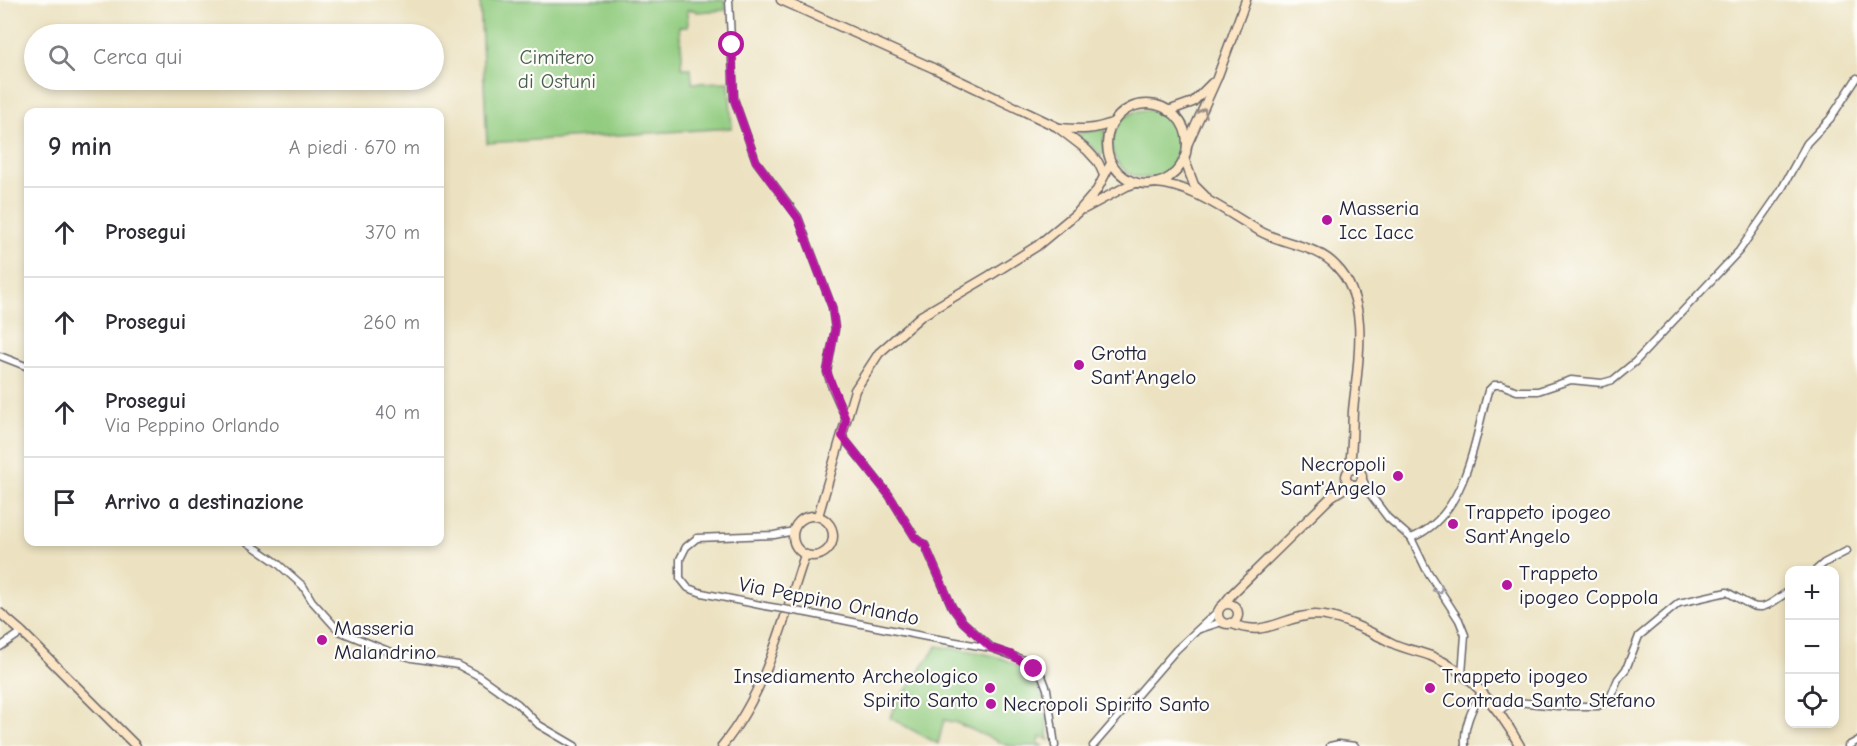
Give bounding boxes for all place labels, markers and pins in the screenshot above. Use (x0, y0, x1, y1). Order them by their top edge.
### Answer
place label: Masseria Icc Iacc (1339, 196, 1419, 244)
marker: Masseria Icc Iacc (1320, 213, 1334, 227)
place label: Grotta Sant'Angelo (1091, 341, 1196, 389)
marker: Grotta Sant'Angelo (1072, 358, 1086, 372)
place label: Necropoli Sant'Angelo (1281, 452, 1386, 500)
marker: Necropoli Sant'Angelo (1391, 469, 1405, 483)
place label: Trappeto ipogeo Sant'Angelo (1465, 500, 1611, 548)
marker: Trappeto ipogeo Sant'Angelo (1446, 517, 1460, 531)
place label: Trappeto ipogeo Coppola (1519, 561, 1659, 609)
marker: Trappeto ipogeo Coppola (1500, 578, 1514, 592)
place label: Masseria Malandrino (334, 616, 436, 664)
marker: Masseria Malandrino (315, 633, 329, 647)
place label: Insediamento Archeologico Spirito Santo (733, 664, 978, 712)
place label: Trappeto ipogeo Contrada Santo Stefano (1442, 664, 1656, 712)
marker: Insediamento Archeologico Spirito Santo (983, 681, 997, 695)
marker: Trappeto ipogeo Contrada Santo Stefano (1423, 681, 1437, 695)
place label: Necropoli Spirito Santo (1003, 692, 1210, 716)
marker: Necropoli Spirito Santo (984, 697, 998, 711)

